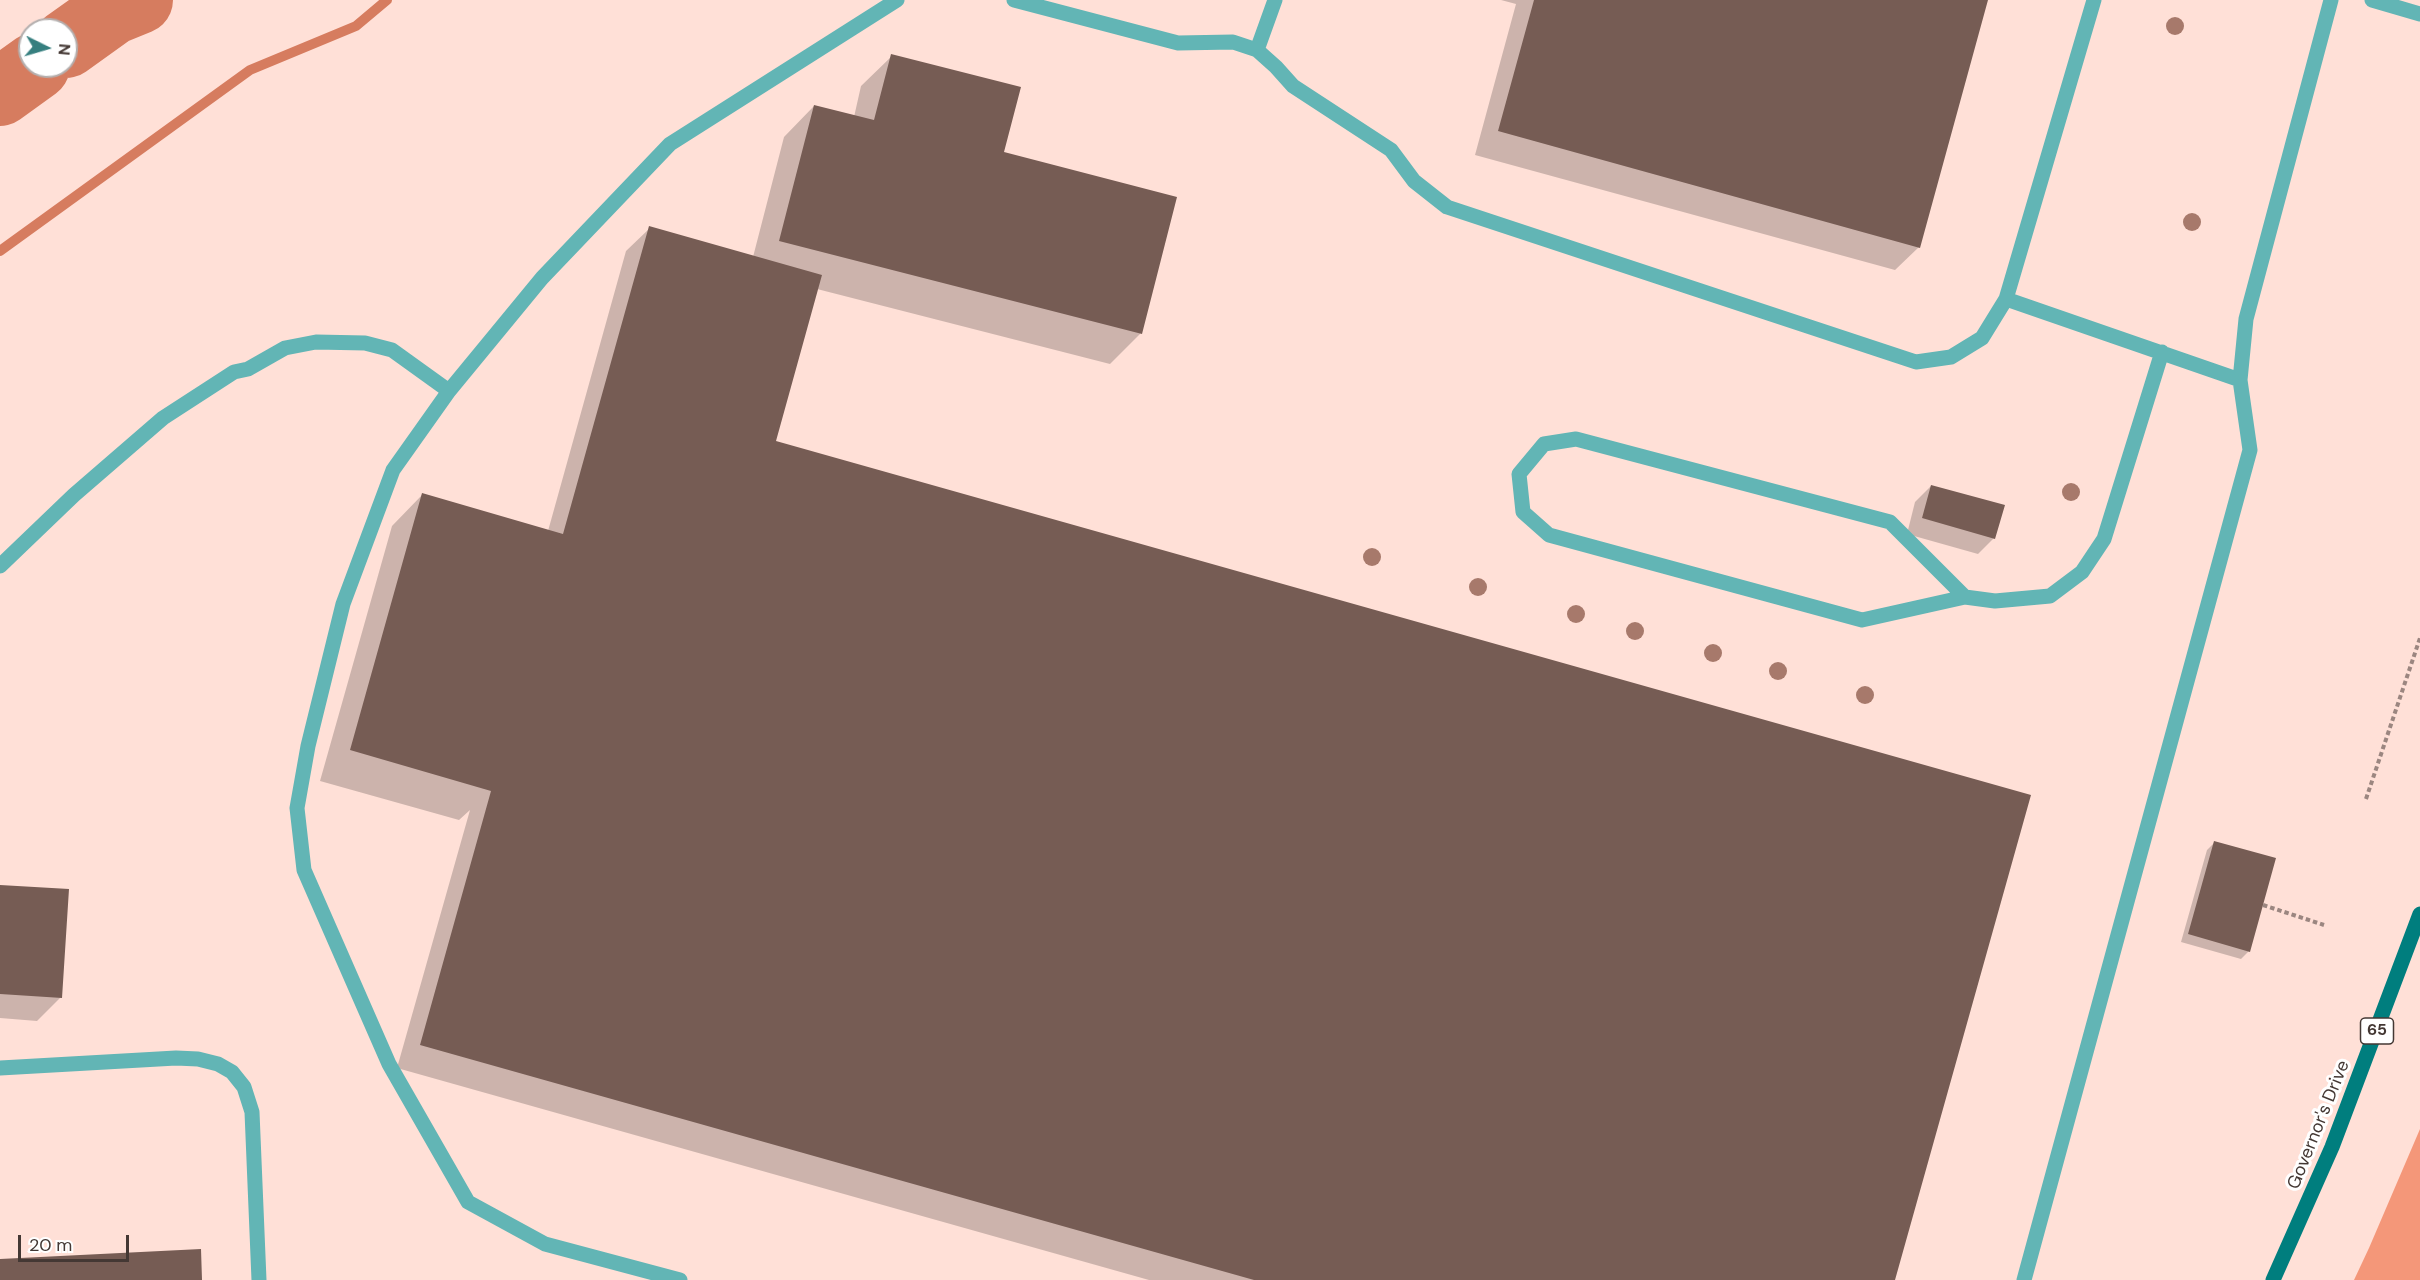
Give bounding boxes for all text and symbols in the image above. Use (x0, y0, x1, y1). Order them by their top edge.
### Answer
north arrow (18, 18, 78, 78)
text: N (53, 43, 75, 56)
road number: 65 (2360, 1018, 2394, 1044)
street label: Governor's Drive (2283, 1058, 2355, 1192)
scale bar (21, 1223, 132, 1261)
text: 20 m (29, 1233, 72, 1257)

